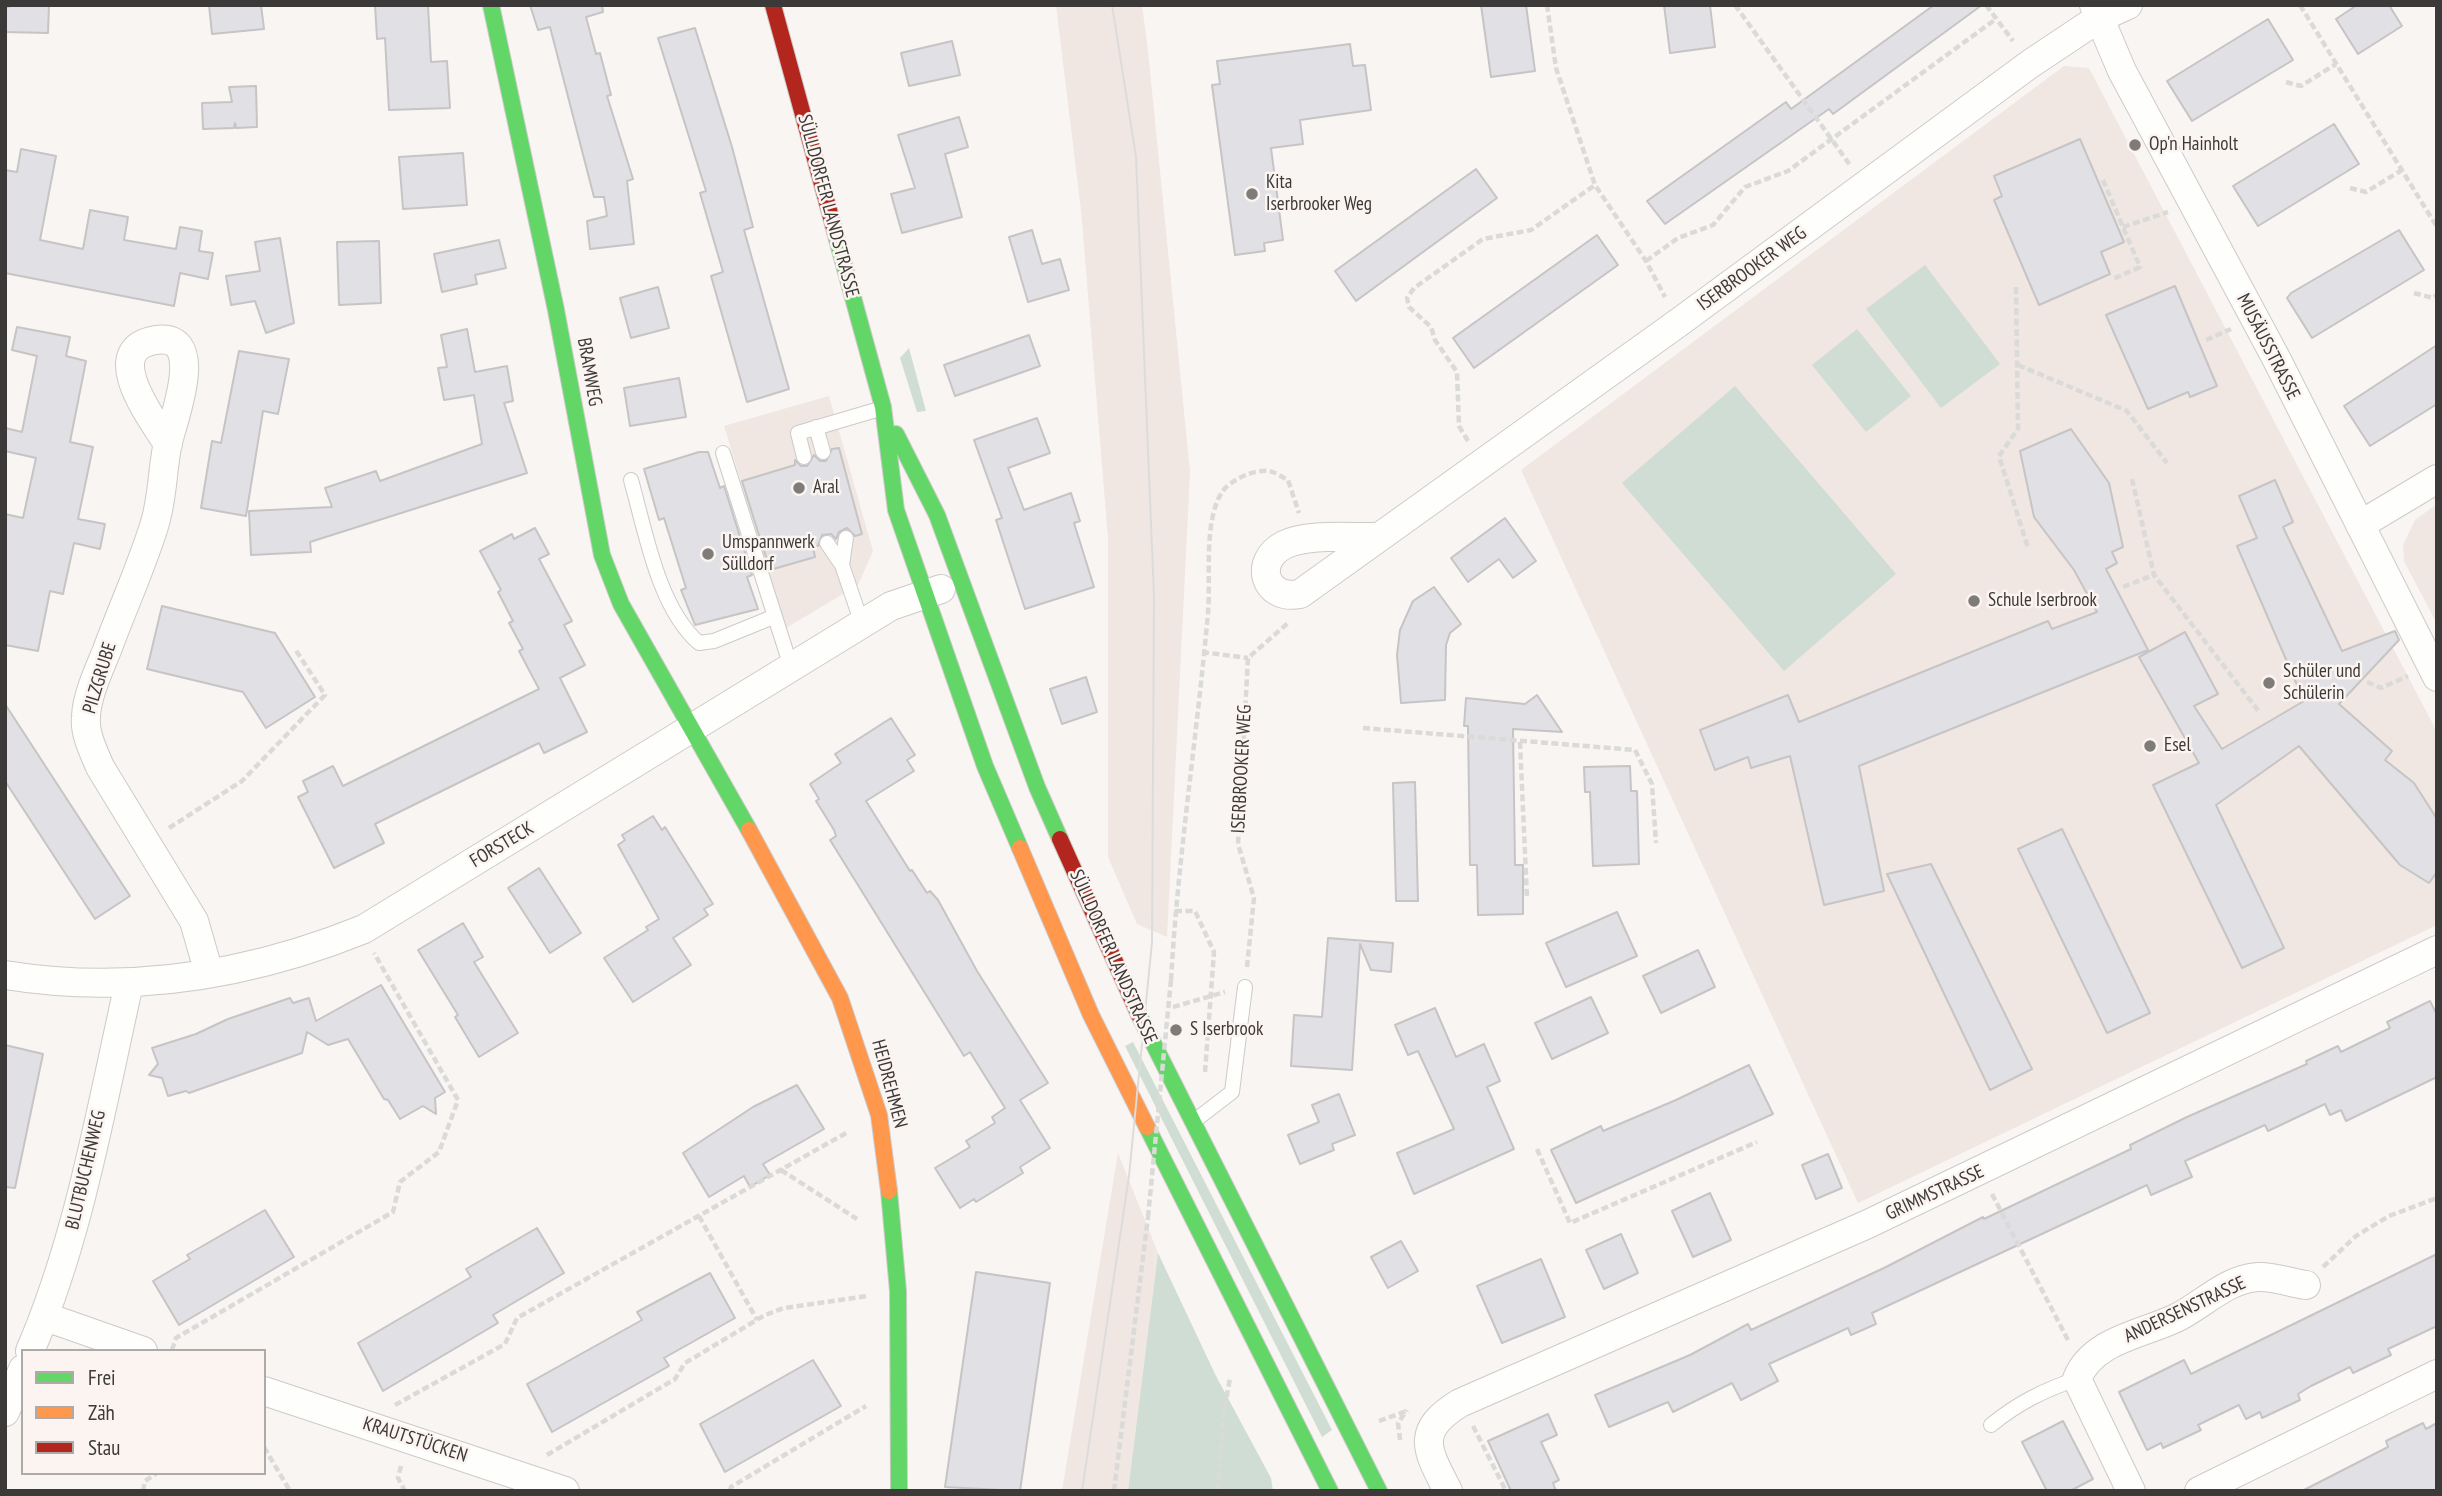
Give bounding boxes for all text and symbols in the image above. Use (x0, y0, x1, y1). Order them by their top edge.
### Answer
street label: SÜLLDORFER LANDSTRASSE (793, 112, 863, 300)
place label: Op'n Hainholt (2149, 134, 2238, 156)
marker: Op'n Hainholt (2127, 137, 2143, 153)
place label: Kita Iserbrooker Weg (1266, 172, 1372, 216)
marker: Kita Iserbrooker Weg (1244, 186, 1260, 202)
street label: ISERBROOKER WEG (1693, 222, 1811, 316)
street label: MUSÄUSSTRASSE (2232, 290, 2304, 404)
street label: BRAMWEG (572, 336, 606, 408)
place label: Aral (813, 477, 839, 499)
marker: Aral (791, 480, 807, 496)
place label: Umspannwerk Sülldorf (722, 532, 815, 576)
marker: Umspannwerk Sülldorf (700, 546, 716, 562)
place label: Schule Iserbrook (1988, 590, 2097, 612)
marker: Schule Iserbrook (1966, 593, 1982, 609)
street label: PILZGRUBE (78, 640, 122, 716)
place label: Schüler und Schülerin (2283, 661, 2361, 705)
marker: Schüler und Schülerin (2261, 675, 2277, 691)
street label: ISERBROOKER WEG (1227, 704, 1257, 834)
place label: Esel (2164, 735, 2191, 757)
marker: Esel (2142, 738, 2158, 754)
street label: FORSTECK (466, 817, 538, 873)
street label: SÜLLDORFER LANDSTRASSE (1064, 866, 1162, 1048)
place label: S Iserbrook (1190, 1019, 1263, 1041)
marker: S Iserbrook (1168, 1022, 1184, 1038)
street label: HEIDREHMEN (866, 1037, 912, 1131)
street label: BLUTBUCHENWEG (61, 1108, 111, 1232)
street label: GRIMMSTRASSE (1882, 1160, 1988, 1226)
street label: ANDERSENSTRASSE (2121, 1272, 2249, 1348)
legend (21, 1349, 266, 1475)
text: Frei (88, 1364, 116, 1391)
text: Zäh (88, 1399, 115, 1426)
street label: KRAUTSTÜCKEN (360, 1412, 470, 1468)
text: Stau (88, 1434, 120, 1461)

